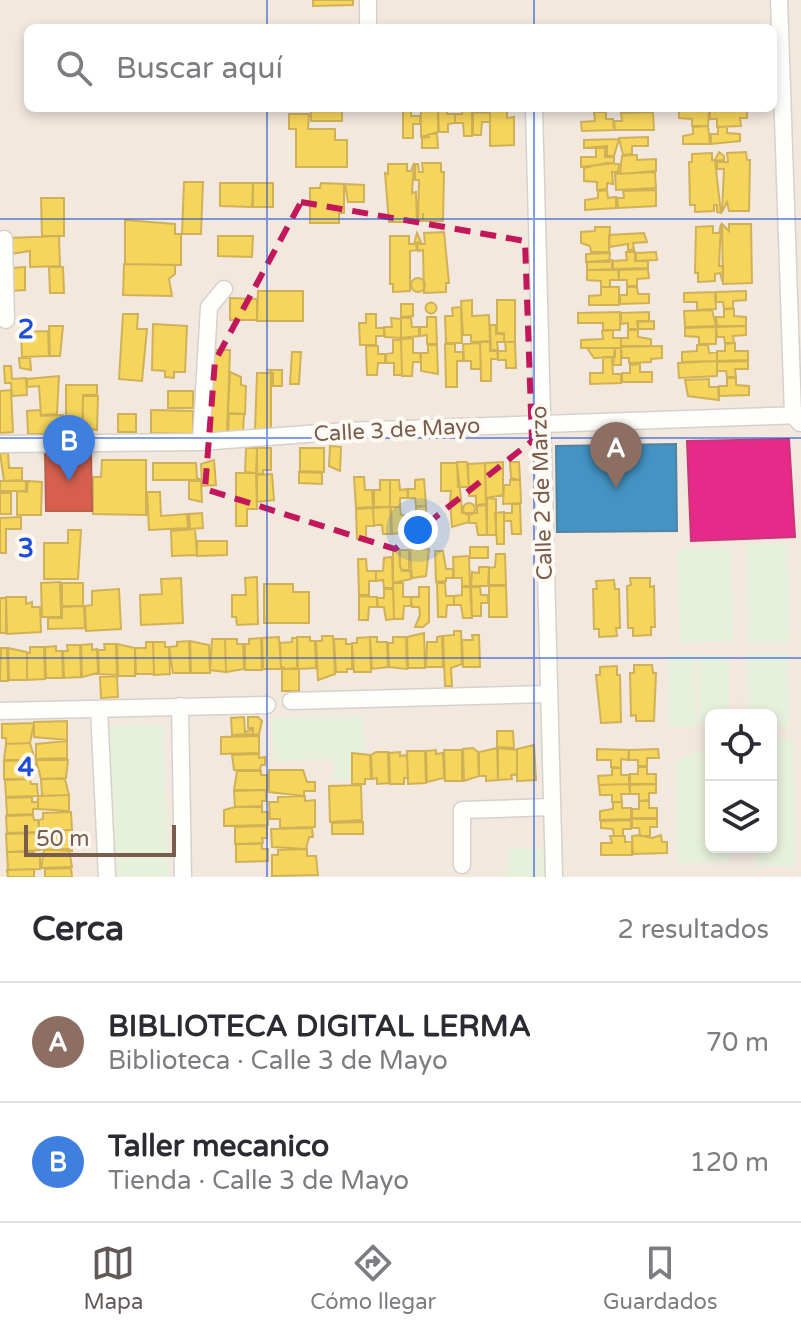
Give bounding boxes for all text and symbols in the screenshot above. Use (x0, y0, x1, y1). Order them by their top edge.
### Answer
search box (24, 24, 777, 112)
icon: search (52, 46, 96, 90)
text: Buscar aquí (116, 50, 283, 87)
text: 2 (18, 314, 34, 345)
street label: Calle 2 de Marzo (526, 405, 558, 581)
street label: Calle 3 de Mayo (313, 413, 481, 447)
pin: B (43, 415, 95, 481)
pin: A (590, 422, 642, 488)
your location (398, 510, 438, 550)
text: 3 (18, 533, 34, 564)
map controls (705, 709, 777, 853)
button: locate (705, 709, 777, 781)
text: 4 (18, 752, 34, 783)
button: layers (705, 781, 777, 853)
scale bar (24, 821, 176, 857)
text: 50 m (36, 826, 90, 852)
text: Cerca (32, 909, 124, 950)
text: 2 resultados (618, 914, 769, 945)
text: BIBLIOTECA DIGITAL LERMA (108, 1008, 531, 1045)
text: A (48, 1027, 68, 1058)
text: 70 m (706, 1027, 769, 1058)
text: Biblioteca · Calle 3 de Mayo (108, 1045, 448, 1076)
text: Taller mecanico (108, 1128, 329, 1165)
text: B (49, 1147, 67, 1178)
text: 120 m (689, 1147, 769, 1178)
text: Tienda · Calle 3 de Mayo (108, 1165, 409, 1196)
tab: Mapa (83, 1241, 143, 1315)
tab: Cómo llegar (310, 1241, 436, 1315)
tab: Guardados (603, 1241, 718, 1315)

